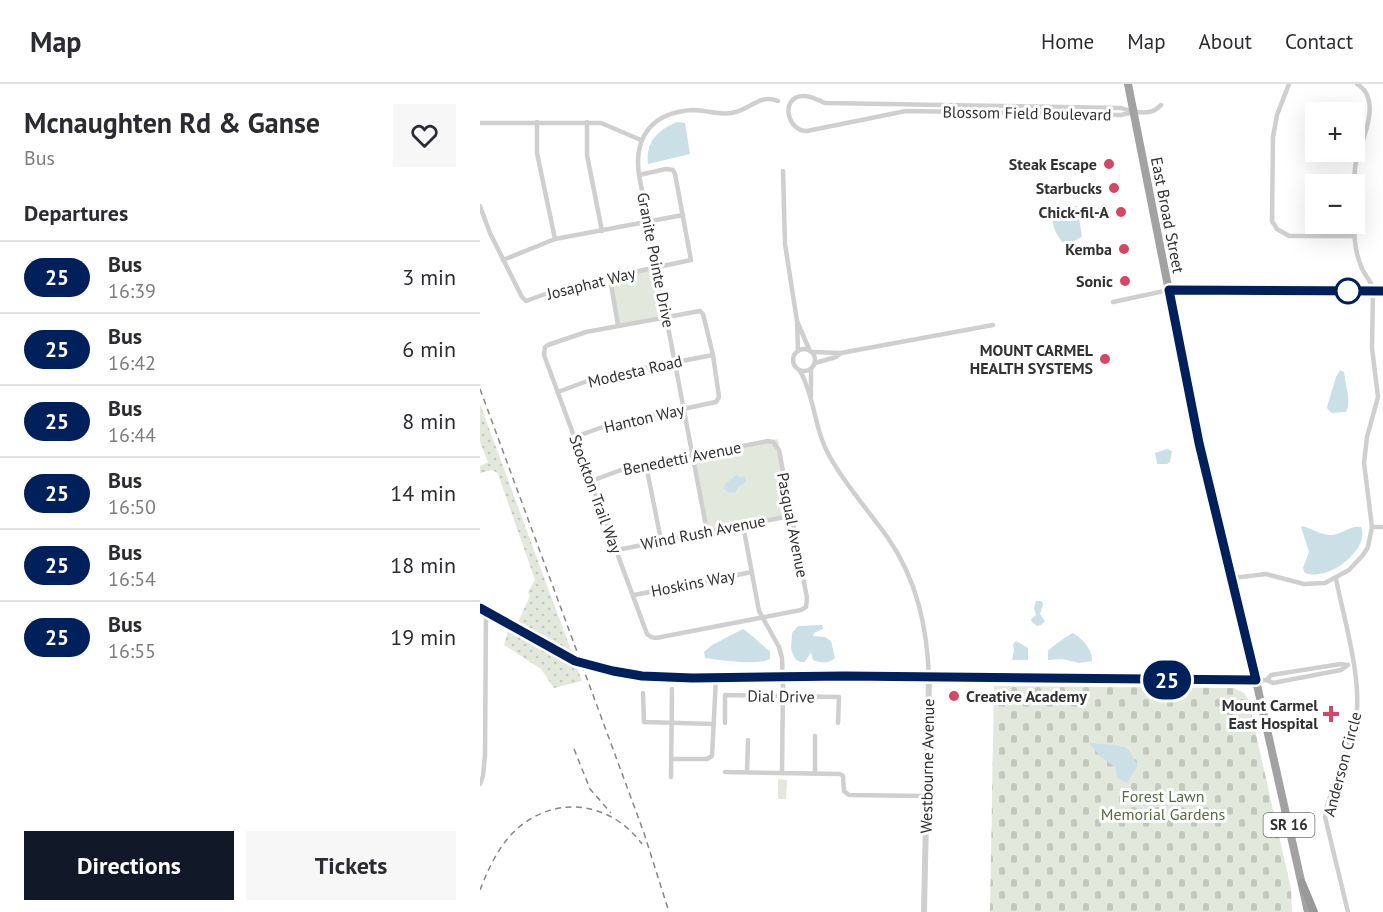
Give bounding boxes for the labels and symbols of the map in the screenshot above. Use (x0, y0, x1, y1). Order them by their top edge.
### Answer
street label: Blossom Field Boulevard (942, 102, 1112, 124)
place label: Steak Escape (1009, 154, 1097, 174)
street label: East Broad Street (1147, 155, 1189, 275)
marker: Steak Escape (1102, 157, 1116, 171)
place label: Starbucks (1036, 178, 1102, 198)
marker: Starbucks (1107, 181, 1121, 195)
street label: Granite Pointe Drive (633, 191, 679, 329)
place label: Chick-fil-A (1038, 202, 1109, 222)
marker: Chick-fil-A (1114, 205, 1128, 219)
place label: Kemba (1065, 239, 1112, 259)
marker: Kemba (1117, 242, 1131, 256)
street label: Josaphat Way (544, 262, 638, 304)
place label: Sonic (1076, 271, 1113, 291)
marker: Sonic (1118, 274, 1132, 288)
unlabelled marker (1335, 278, 1361, 304)
place label: MOUNT CARMEL HEALTH SYSTEMS (970, 340, 1094, 378)
street label: Modesta Road (586, 350, 684, 392)
marker: MOUNT CARMEL HEALTH SYSTEMS (1098, 352, 1112, 366)
street label: Hanton Way (602, 399, 687, 437)
street label: Stockton Trail Way (565, 432, 627, 557)
street label: Benedetti Avenue (621, 437, 743, 479)
street label: Pasqual Avenue (773, 471, 813, 579)
street label: Wind Rush Avenue (639, 510, 767, 554)
street label: Hoskins Way (649, 565, 737, 601)
line badge: 25 (1140, 660, 1194, 700)
street label: Dial Drive (747, 685, 815, 707)
place label: Creative Academy (966, 686, 1087, 706)
marker: Creative Academy (947, 689, 961, 703)
place label: Mount Carmel East Hospital (1222, 695, 1318, 733)
street label: Westbourne Avenue (916, 698, 938, 834)
marker: Mount Carmel East Hospital (1322, 705, 1340, 723)
street label: Anderson Circle (1318, 709, 1366, 819)
park label: Forest Lawn Memorial Gardens (1101, 786, 1225, 824)
road number: SR 16 (1264, 813, 1314, 837)

